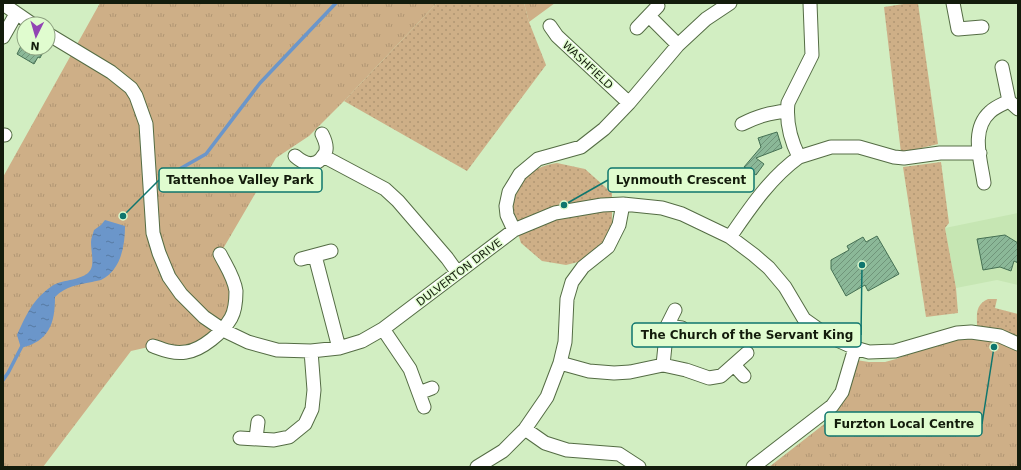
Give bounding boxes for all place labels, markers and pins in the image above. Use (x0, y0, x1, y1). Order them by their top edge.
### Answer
callout: Tattenhoe Valley Park (159, 168, 322, 192)
callout: Lynmouth Crescent (608, 168, 754, 192)
callout: The Church of the Servant King (632, 323, 861, 347)
callout: Furzton Local Centre (825, 412, 982, 436)

